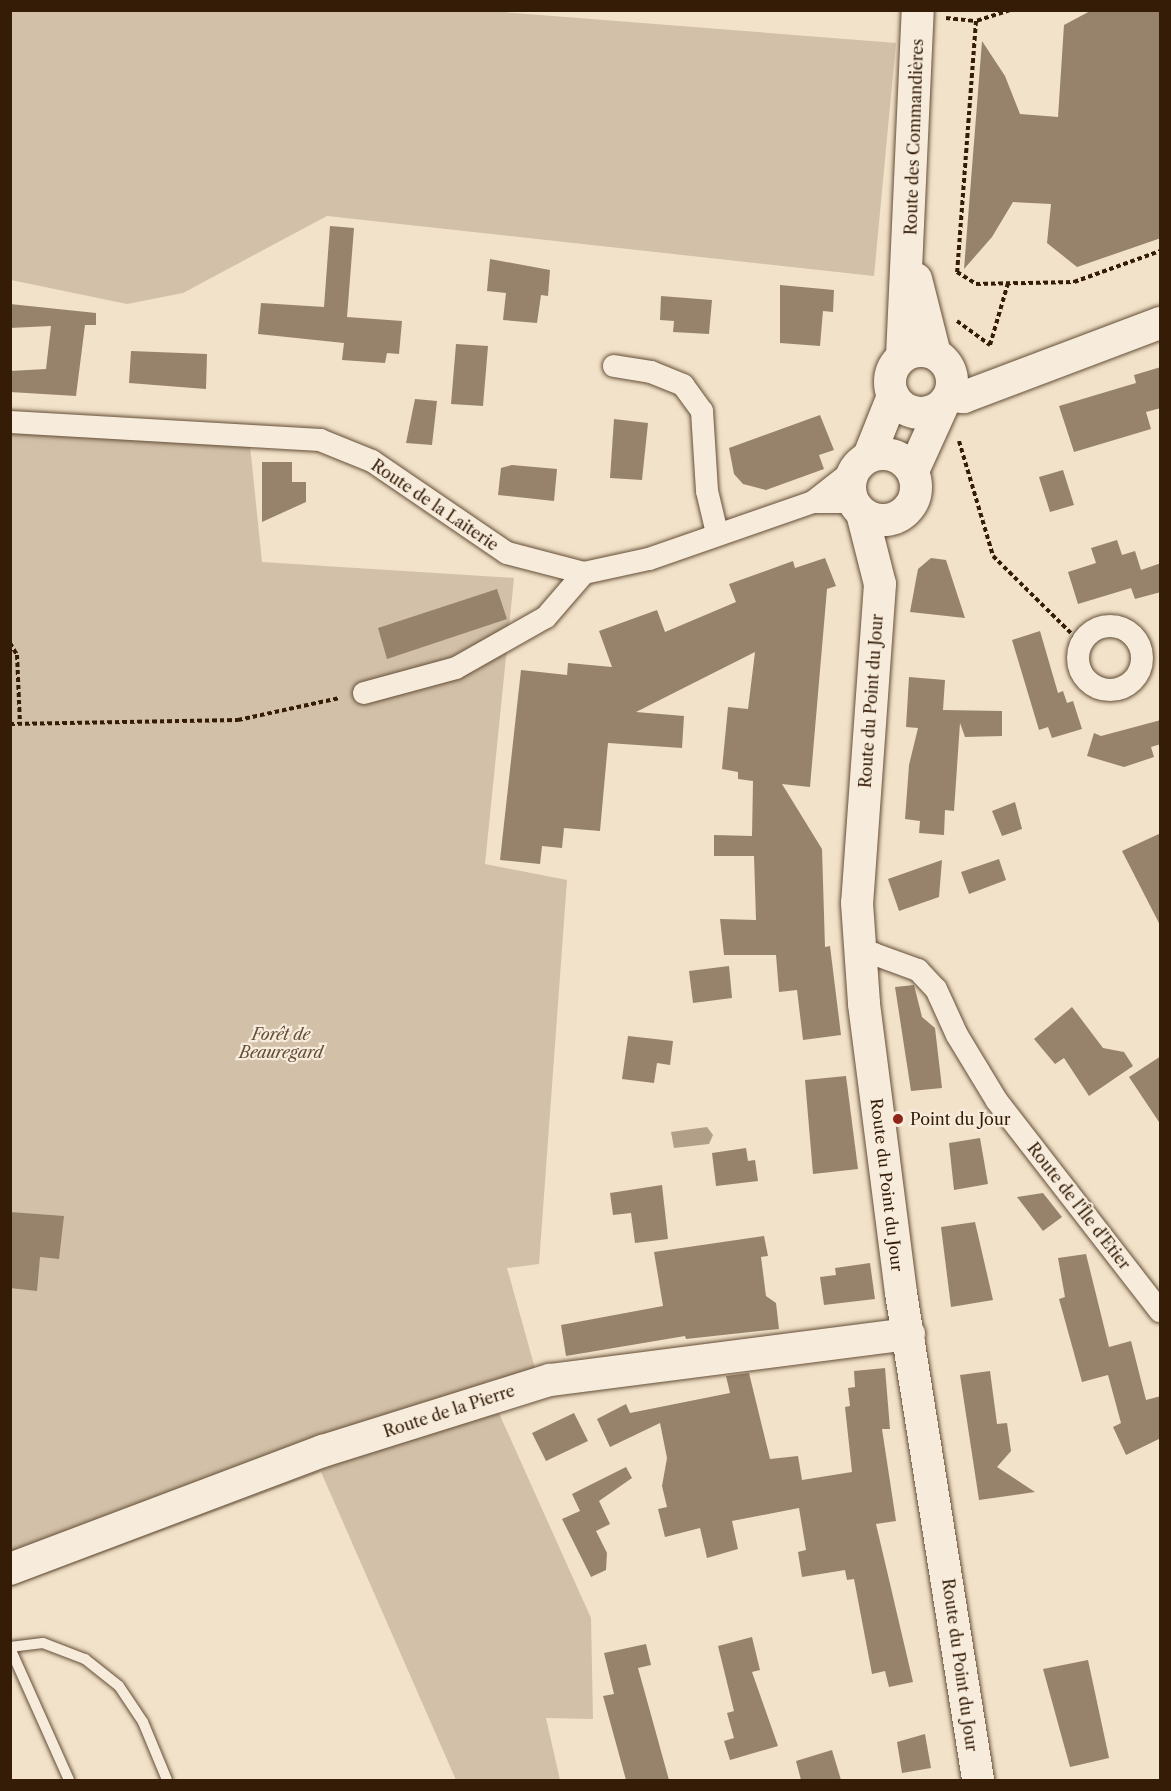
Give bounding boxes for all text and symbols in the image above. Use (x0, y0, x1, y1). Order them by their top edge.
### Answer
street label: Route des Commandières (901, 38, 927, 236)
street label: Route de la Laiterie (368, 455, 502, 555)
street label: Route du Point du Jour (855, 613, 887, 789)
park label: Forêt de Beauregard (239, 1024, 323, 1062)
street label: Route du Point du Jour (867, 1097, 907, 1273)
place label: Point du Jour (910, 1109, 1011, 1129)
marker: Point du Jour (891, 1112, 905, 1126)
street label: Route de l'Île d'Etier (1023, 1139, 1135, 1273)
street label: Route de la Pierre (381, 1381, 517, 1441)
street label: Route du Point du Jour (938, 1577, 982, 1753)

